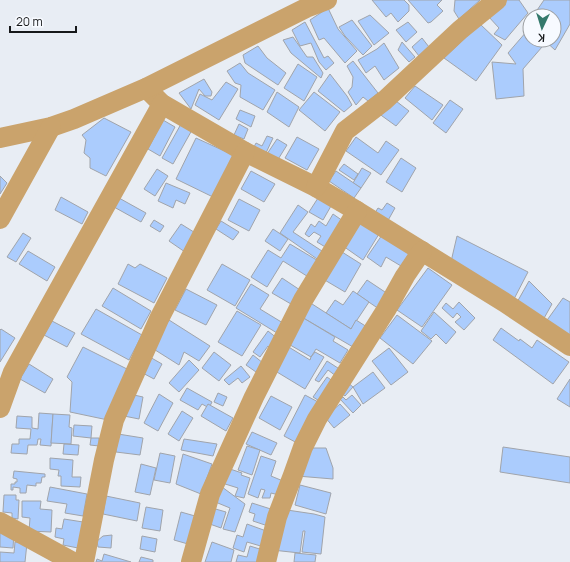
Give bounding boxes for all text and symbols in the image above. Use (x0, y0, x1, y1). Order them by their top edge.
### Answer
scale bar (10, 8, 76, 34)
north arrow (522, 8, 562, 48)
text: 20 m (16, 13, 43, 30)
text: K (536, 31, 545, 46)

